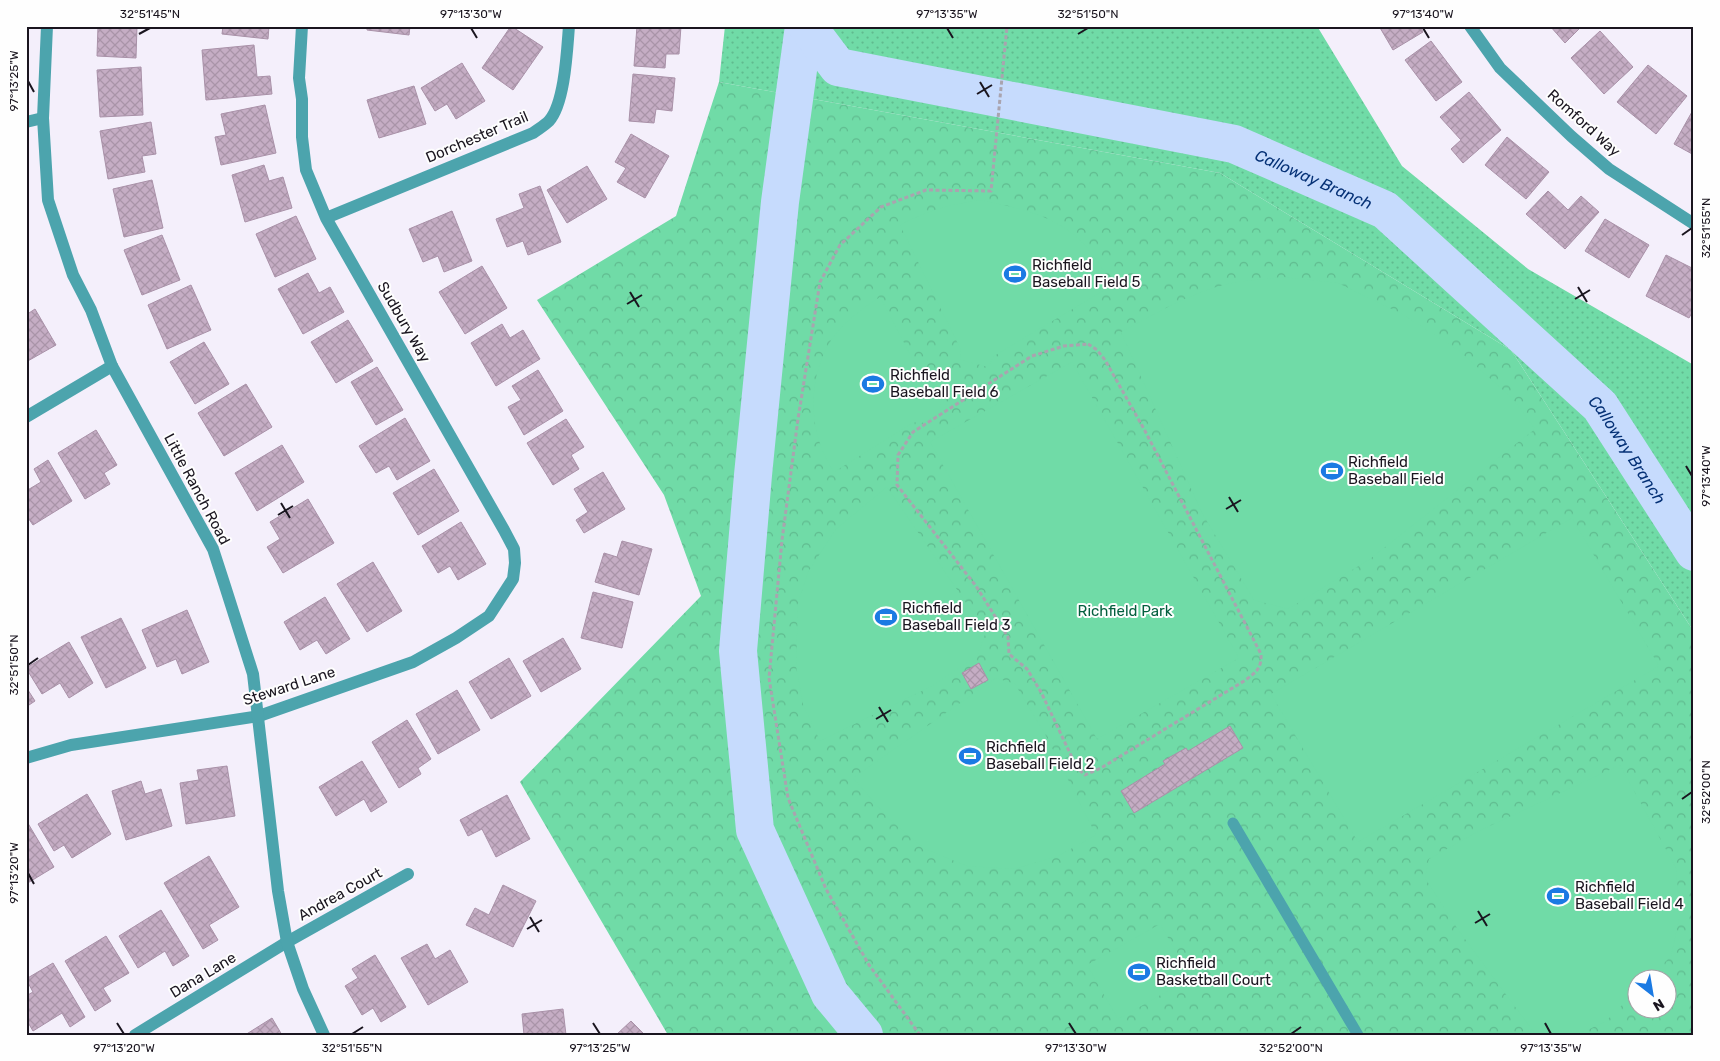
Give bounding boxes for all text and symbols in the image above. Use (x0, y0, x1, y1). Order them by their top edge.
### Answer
text: 32°51'45"N (120, 7, 180, 21)
text: 97°13'30"W (440, 7, 502, 21)
text: 97°13'35"W (916, 7, 978, 21)
text: 32°51'50"N (1057, 7, 1119, 21)
text: 97°13'40"W (1392, 7, 1454, 21)
text: 97°13'25"W (7, 50, 21, 112)
street label: Romford Way (1544, 86, 1624, 160)
street label: Dorchester Trail (423, 107, 531, 167)
water label: Calloway Branch (1252, 145, 1375, 213)
text: 32°51'55"N (1699, 198, 1713, 258)
place label: Richfield Baseball Field 5 (1032, 256, 1141, 291)
sports icon: Richfield Baseball Field 5 (1002, 261, 1028, 287)
street label: Sudbury Way (374, 278, 434, 366)
place label: Richfield Baseball Field 6 (890, 366, 999, 401)
sports icon: Richfield Baseball Field 6 (860, 371, 886, 397)
water label: Calloway Branch (1585, 391, 1670, 507)
street label: Little Ranch Road (160, 430, 234, 548)
text: 97°13'40"W (1699, 445, 1713, 507)
place label: Richfield Baseball Field (1348, 453, 1444, 488)
sports icon: Richfield Baseball Field (1319, 458, 1345, 484)
place label: Richfield Baseball Field 3 (902, 599, 1011, 634)
park label: Richfield Park (1078, 602, 1173, 620)
sports icon: Richfield Baseball Field 3 (873, 604, 899, 630)
text: 32°51'50"N (7, 634, 21, 696)
street label: Steward Lane (241, 663, 337, 709)
place label: Richfield Baseball Field 2 (986, 738, 1095, 773)
sports icon: Richfield Baseball Field 2 (957, 743, 983, 769)
text: 32°52'00"N (1699, 760, 1713, 824)
text: 97°13'20"W (7, 842, 21, 904)
street label: Andrea Court (295, 863, 385, 924)
place label: Richfield Baseball Field 4 (1575, 878, 1684, 913)
sports icon: Richfield Baseball Field 4 (1545, 883, 1571, 909)
street label: Dana Lane (167, 948, 239, 1002)
place label: Richfield Basketball Court (1156, 954, 1271, 989)
sports icon: Richfield Basketball Court (1126, 959, 1152, 985)
north arrow (1628, 968, 1678, 1018)
text: N (1650, 995, 1667, 1015)
text: 97°13'20"W (93, 1041, 155, 1055)
text: 32°51'55"N (322, 1041, 382, 1055)
text: 97°13'25"W (569, 1041, 631, 1055)
text: 97°13'30"W (1045, 1041, 1107, 1055)
text: 32°52'00"N (1259, 1041, 1323, 1055)
text: 97°13'35"W (1520, 1041, 1582, 1055)

